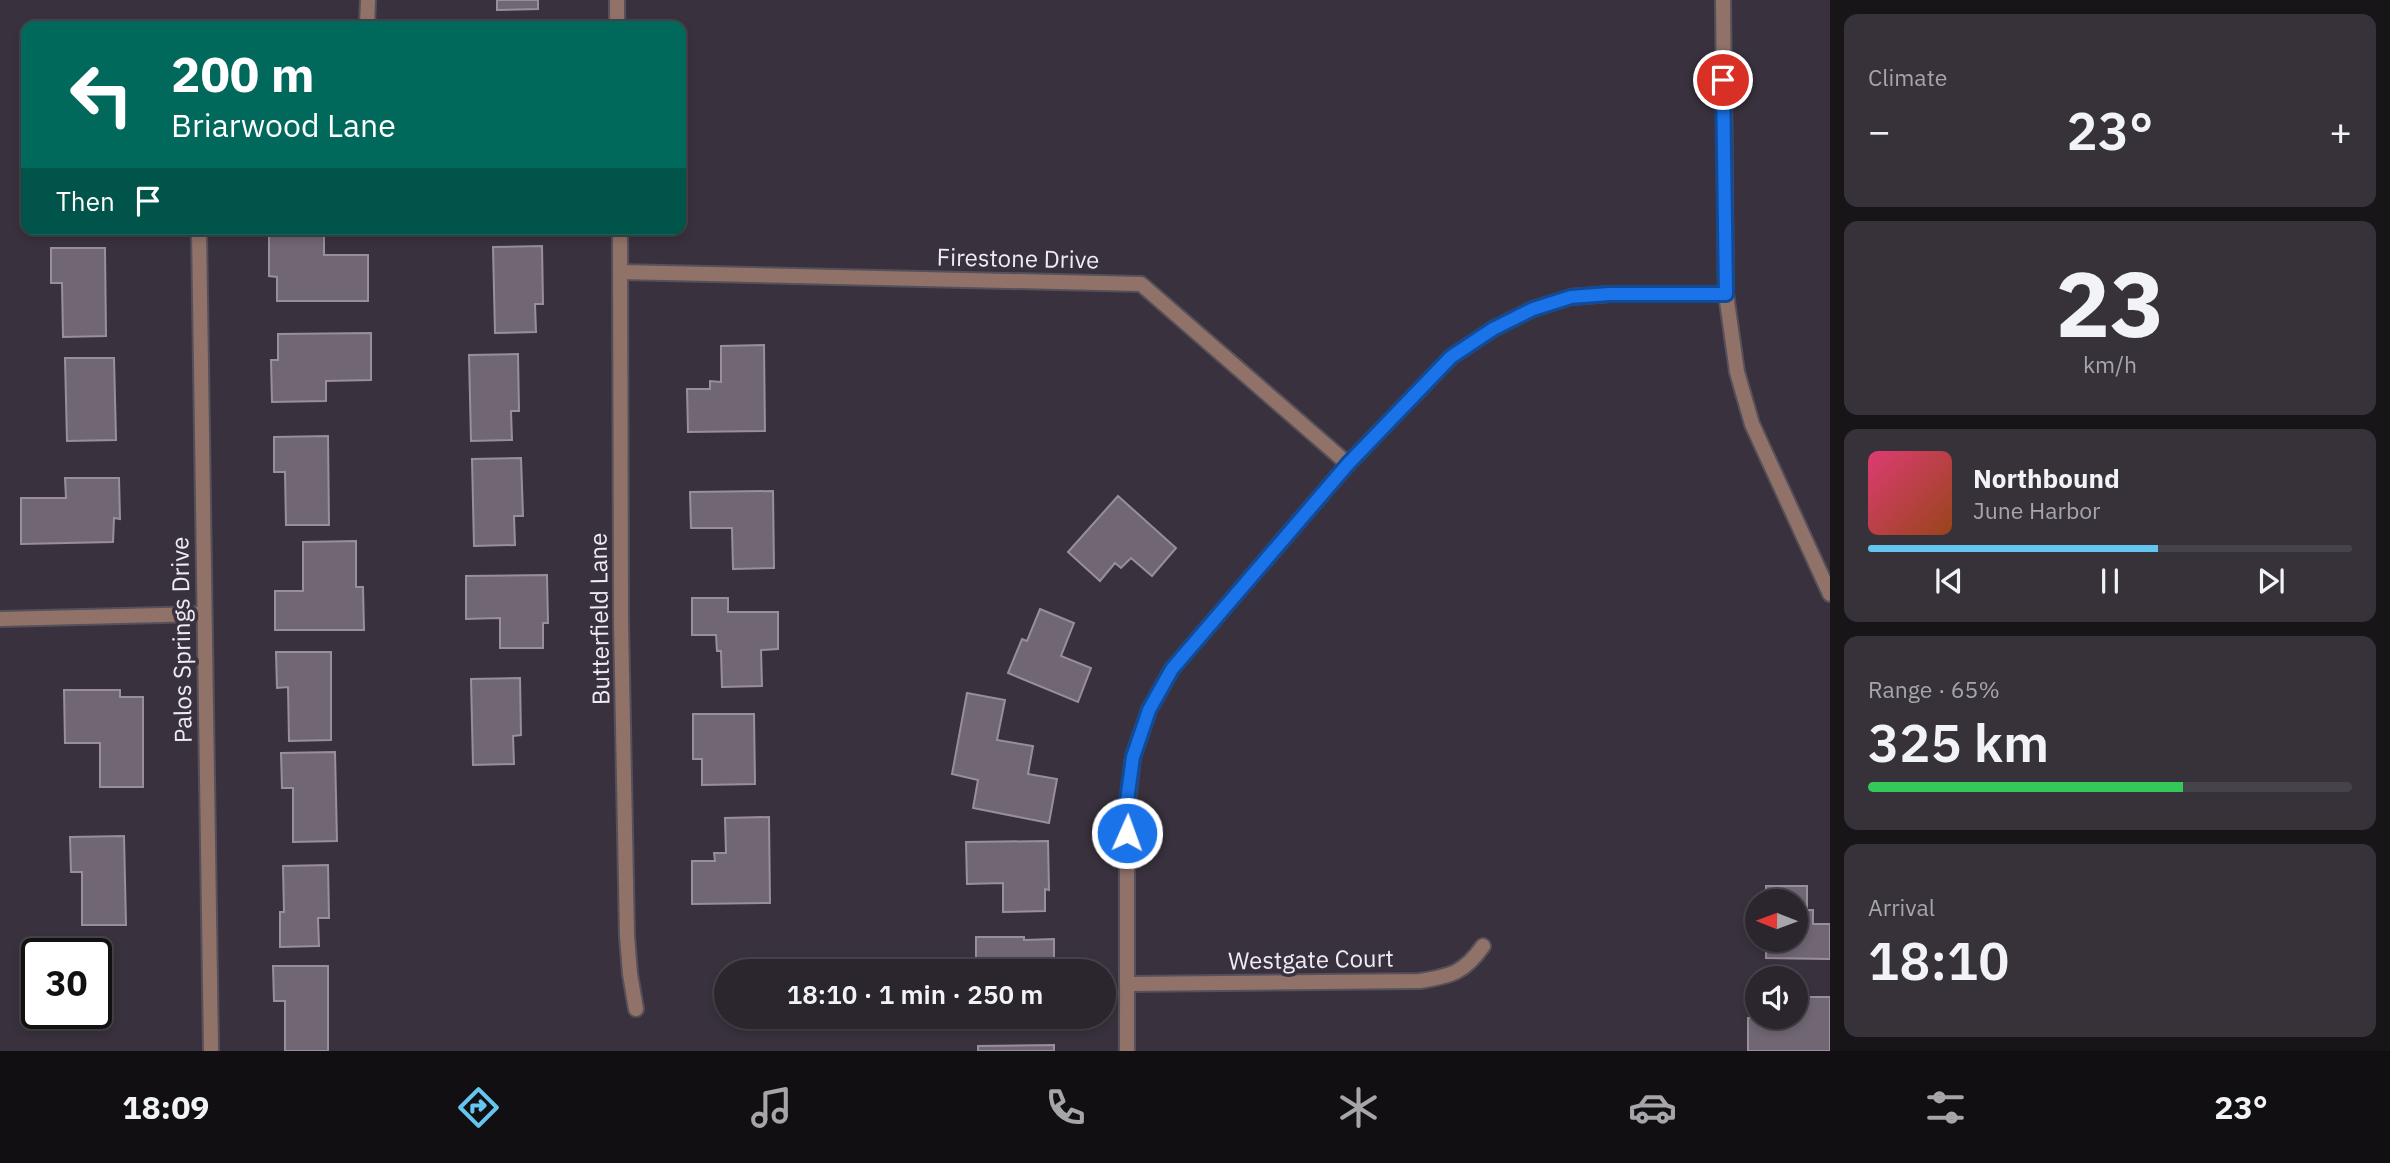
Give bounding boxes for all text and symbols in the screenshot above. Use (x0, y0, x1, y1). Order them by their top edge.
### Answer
text: 200 m (171, 42, 315, 105)
icon: left (56, 49, 147, 140)
pin (1693, 50, 1753, 110)
icon: arrive (1704, 61, 1742, 99)
text: Climate (1868, 62, 1947, 92)
text: 23° (2067, 97, 2153, 164)
text: Briarwood Lane (171, 104, 396, 146)
text: − (1868, 106, 1891, 155)
text: + (2329, 106, 2352, 155)
icon: arrive (129, 182, 167, 220)
text: Then (56, 184, 115, 218)
street label: Firestone Drive (936, 241, 1100, 275)
text: 23 (2055, 244, 2165, 362)
text: km/h (2083, 349, 2137, 379)
text: Northbound (1973, 461, 2120, 495)
text: June Harbor (1973, 495, 2101, 525)
street label: Butterfield Lane (581, 533, 617, 705)
street label: Palos Springs Drive (163, 536, 199, 744)
icon: previous (1930, 562, 1968, 600)
icon: pause (2091, 562, 2129, 600)
icon: next (2252, 562, 2290, 600)
text: Range · 65% (1868, 674, 2000, 704)
text: 325 km (1868, 709, 2049, 776)
position arrow (1090, 796, 1164, 870)
north arrow (1745, 889, 1808, 952)
map controls (1745, 889, 1808, 1029)
text: Arrival (1868, 892, 1935, 922)
text: 18:10 (1868, 927, 2009, 994)
speed limit sign: 30 (21, 938, 112, 1029)
street label: Westgate Court (1228, 942, 1394, 976)
button: sound (1745, 966, 1808, 1029)
text: 18:10 · 1 min · 250 m (787, 977, 1043, 1011)
icon: directions (454, 1083, 503, 1132)
icon: music (747, 1083, 796, 1132)
icon: phone (1041, 1083, 1090, 1132)
icon: climate (1334, 1083, 1383, 1132)
icon: car (1628, 1083, 1677, 1132)
icon: filters (1921, 1083, 1970, 1132)
text: 18:09 (122, 1086, 210, 1128)
text: 23° (2214, 1086, 2268, 1128)

